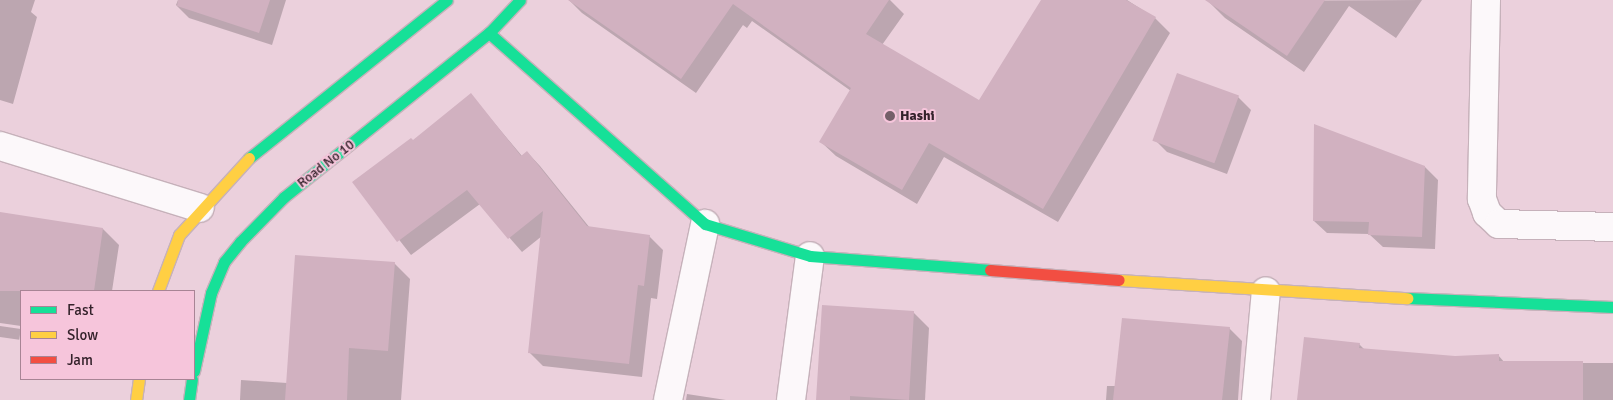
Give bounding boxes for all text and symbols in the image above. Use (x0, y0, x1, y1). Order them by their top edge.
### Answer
place label: Hashi (900, 108, 935, 124)
marker: Hashi (884, 110, 896, 122)
street label: Road No 10 (294, 136, 358, 192)
legend (20, 290, 195, 380)
text: Fast (67, 301, 94, 319)
text: Slow (67, 326, 98, 344)
text: Jam (67, 351, 93, 369)

